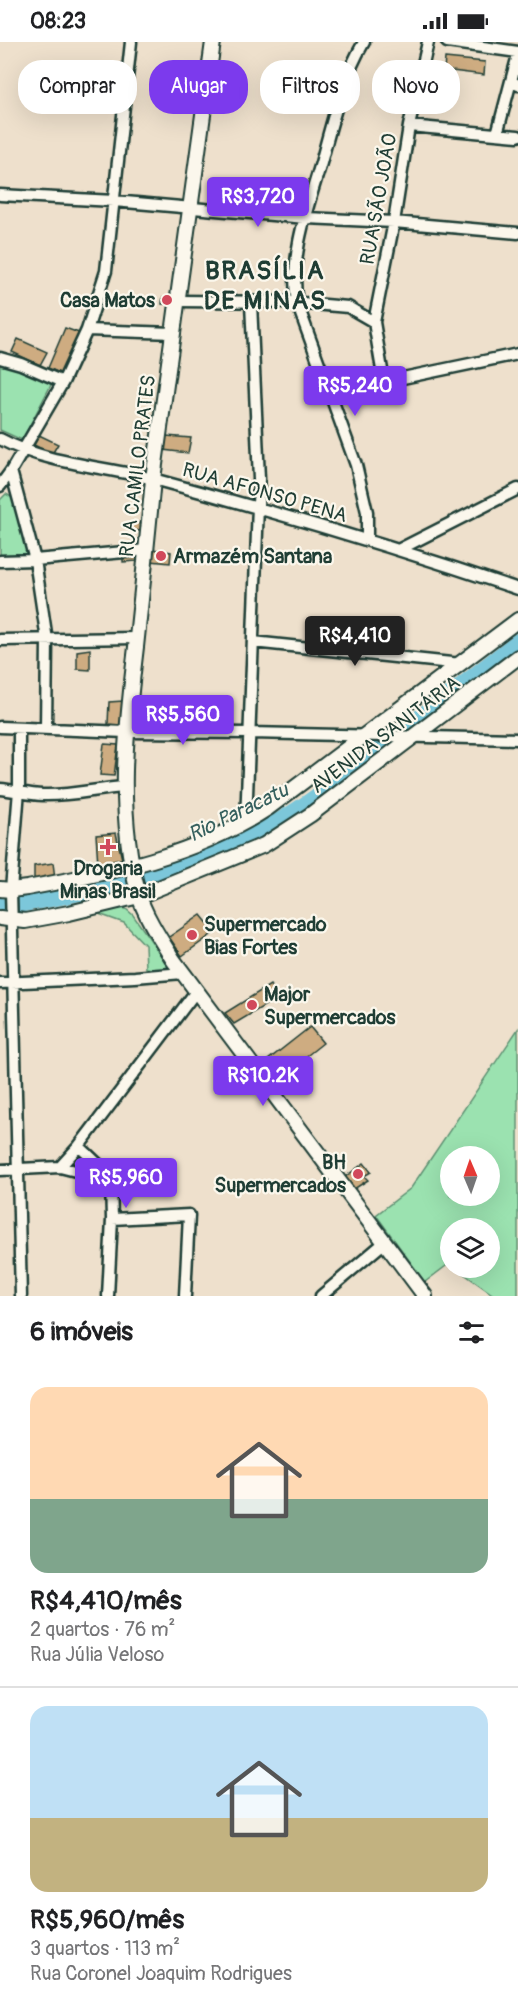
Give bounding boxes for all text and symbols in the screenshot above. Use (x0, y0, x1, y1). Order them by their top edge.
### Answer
text: 08:23 (30, 7, 86, 35)
chip: Comprar (18, 60, 137, 114)
chip: Alugar (149, 60, 248, 114)
chip: Filtros (260, 60, 360, 114)
chip: Novo (372, 60, 460, 114)
street label: RUA SÃO JOÃO (355, 132, 402, 267)
pin: R$3,720 (203, 177, 313, 228)
text: R$3,720 (221, 184, 295, 209)
district label: BRASÍLIA DE MINAS (203, 255, 327, 317)
place label: Casa Matos (60, 288, 155, 313)
marker: Casa Matos (160, 293, 174, 307)
pin: R$5,240 (300, 366, 410, 417)
text: R$5,240 (318, 373, 392, 398)
street label: RUA CAMILO PRATES (114, 374, 161, 558)
street label: RUA AFONSO PENA (180, 457, 350, 528)
place label: Armazém Santana (173, 544, 332, 569)
marker: Armazém Santana (154, 549, 168, 563)
pin: R$4,410 (300, 616, 410, 667)
text: R$4,410 (319, 623, 391, 648)
street label: AVENIDA SANITÁRIA (306, 670, 465, 799)
pin: R$5,560 (128, 695, 238, 746)
text: R$5,560 (146, 702, 220, 727)
water label: Rio Paracatu (184, 776, 294, 848)
marker: Drogaria Minas Brasil (101, 840, 115, 854)
place label: Drogaria Minas Brasil (60, 856, 156, 904)
place label: Supermercado Bias Fortes (204, 912, 327, 960)
marker: Supermercado Bias Fortes (185, 928, 199, 942)
place label: Major Supermercados (264, 982, 396, 1030)
marker: Major Supermercados (245, 998, 259, 1012)
pin: R$10.2K (208, 1056, 318, 1107)
text: R$10.2K (227, 1063, 299, 1088)
north arrow (440, 1146, 500, 1206)
map controls (440, 1146, 500, 1278)
place label: BH Supermercados (215, 1150, 346, 1198)
pin: R$5,960 (71, 1158, 181, 1209)
text: R$5,960 (89, 1165, 163, 1190)
marker: BH Supermercados (351, 1167, 365, 1181)
button: layers (440, 1218, 500, 1278)
text: 6 imóveis (30, 1316, 133, 1348)
icon: filters (455, 1316, 488, 1349)
icon: home (205, 1426, 313, 1534)
text: R$4,410/mês (30, 1585, 182, 1617)
text: 2 quartos · 76 m² (30, 1617, 175, 1642)
text: Rua Júlia Veloso (30, 1642, 164, 1667)
icon: home (205, 1745, 313, 1853)
text: R$5,960/mês (30, 1904, 184, 1936)
text: 3 quartos · 113 m² (30, 1936, 180, 1961)
text: Rua Coronel Joaquim Rodrigues (30, 1961, 292, 1986)

